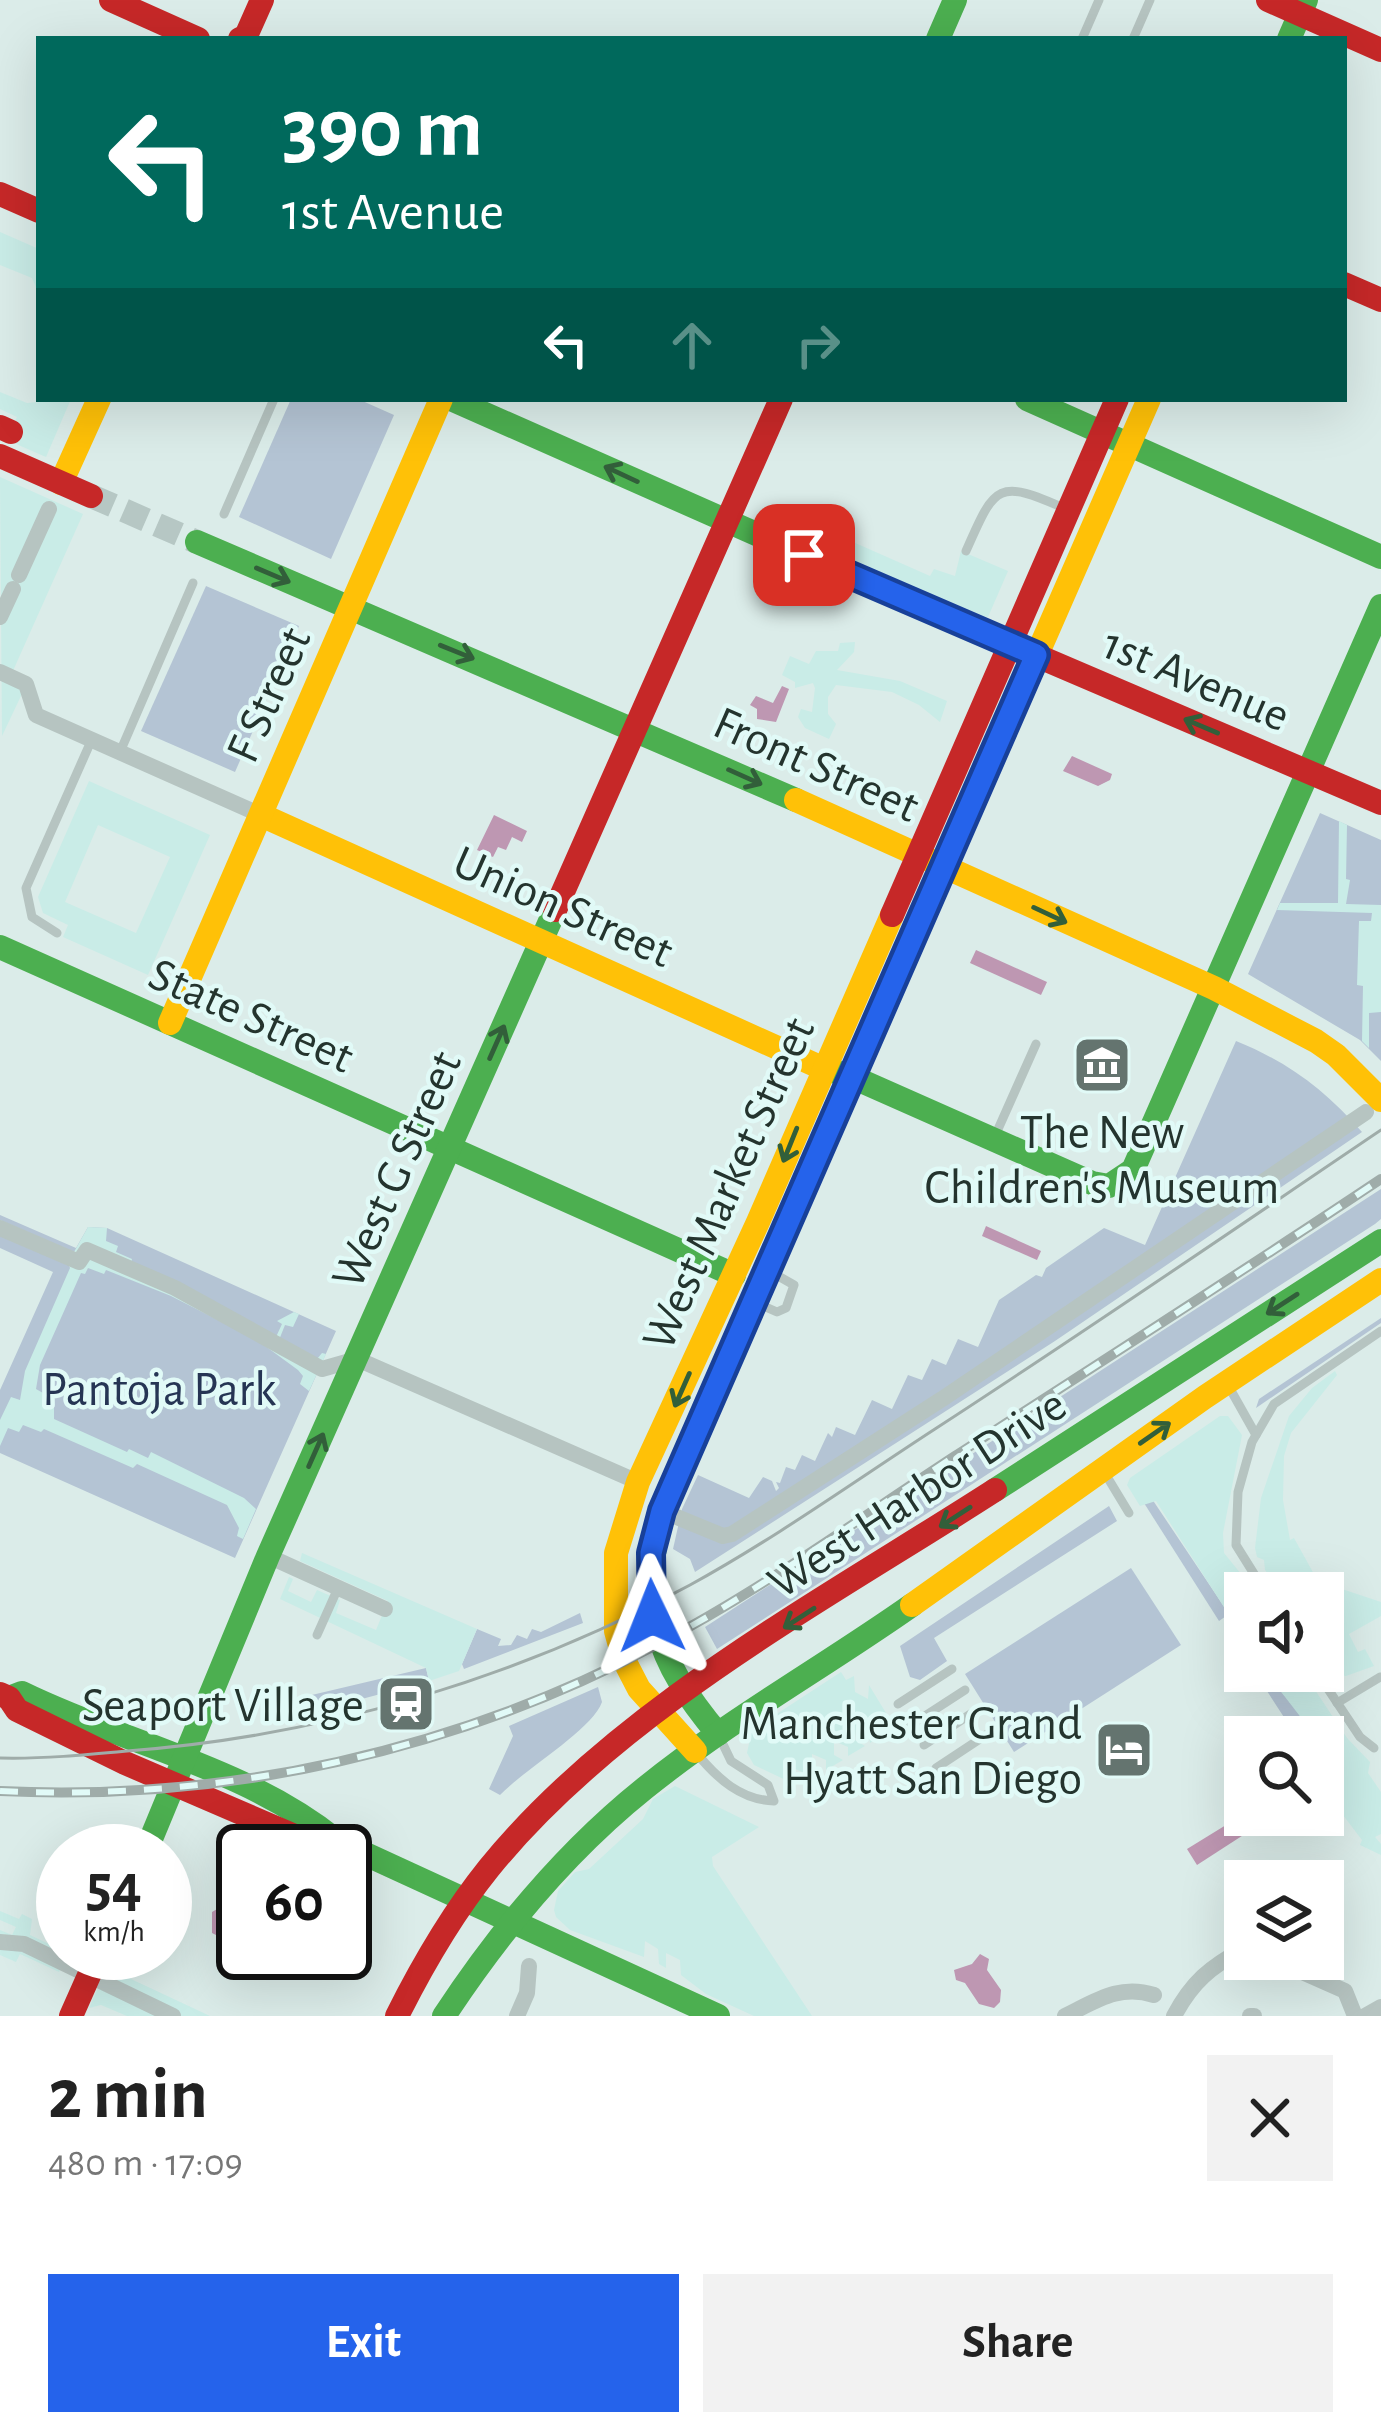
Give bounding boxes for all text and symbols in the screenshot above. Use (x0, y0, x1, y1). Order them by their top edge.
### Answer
icon: left (84, 84, 240, 240)
text: 390 m (282, 88, 483, 172)
text: 1st Avenue (282, 186, 504, 240)
icon: left (533, 312, 599, 378)
icon: ahead (659, 312, 725, 378)
icon: right (785, 312, 851, 378)
one-way arrow (604, 462, 640, 484)
pin (753, 504, 855, 606)
icon: arrive (771, 522, 837, 588)
one-way arrow (255, 566, 291, 588)
street label: 1st Avenue (1096, 620, 1296, 741)
street label: F Street (219, 621, 320, 770)
one-way arrow (438, 643, 475, 664)
street label: Front Street (706, 699, 925, 832)
one-way arrow (1184, 713, 1220, 735)
one-way arrow (726, 767, 762, 789)
street label: Union Street (446, 838, 680, 977)
one-way arrow (1031, 905, 1067, 927)
street label: State Street (142, 951, 360, 1083)
street label: West Market Street (635, 1011, 824, 1358)
one-way arrow (488, 1025, 510, 1061)
museum icon: The New Children's Museum (1071, 1034, 1133, 1096)
street label: West G Street (324, 1045, 471, 1296)
place label: The New Children's Museum (925, 1110, 1279, 1213)
one-way arrow (778, 1125, 799, 1162)
one-way arrow (1266, 1292, 1300, 1317)
park label: Pantoja Park (42, 1367, 276, 1415)
one-way arrow (670, 1371, 692, 1407)
street label: West Harbor Drive (760, 1381, 1075, 1608)
one-way arrow (1138, 1421, 1171, 1446)
one-way arrow (307, 1433, 329, 1469)
one-way arrow (939, 1504, 973, 1529)
position arrow (589, 1553, 715, 1679)
map controls (1224, 1572, 1344, 1980)
button: sound (1224, 1572, 1344, 1692)
one-way arrow (782, 1605, 816, 1630)
station icon: Seaport Village (375, 1673, 437, 1735)
place label: Seaport Village (82, 1683, 364, 1731)
place label: Manchester Grand Hyatt San Diego (740, 1701, 1082, 1804)
button: search (1224, 1716, 1344, 1836)
hotel icon: Manchester Grand Hyatt San Diego (1093, 1719, 1155, 1781)
speed limit sign: 60 (216, 1824, 372, 1980)
text: 54 (86, 1857, 142, 1917)
button: layers (1224, 1860, 1344, 1980)
text: km/h (83, 1917, 145, 1947)
button: close (1207, 2055, 1333, 2181)
text: 2 min (48, 2059, 208, 2131)
text: 480 m · 17:09 (48, 2144, 243, 2183)
button: Exit (48, 2274, 679, 2412)
button: Share (703, 2274, 1333, 2412)

